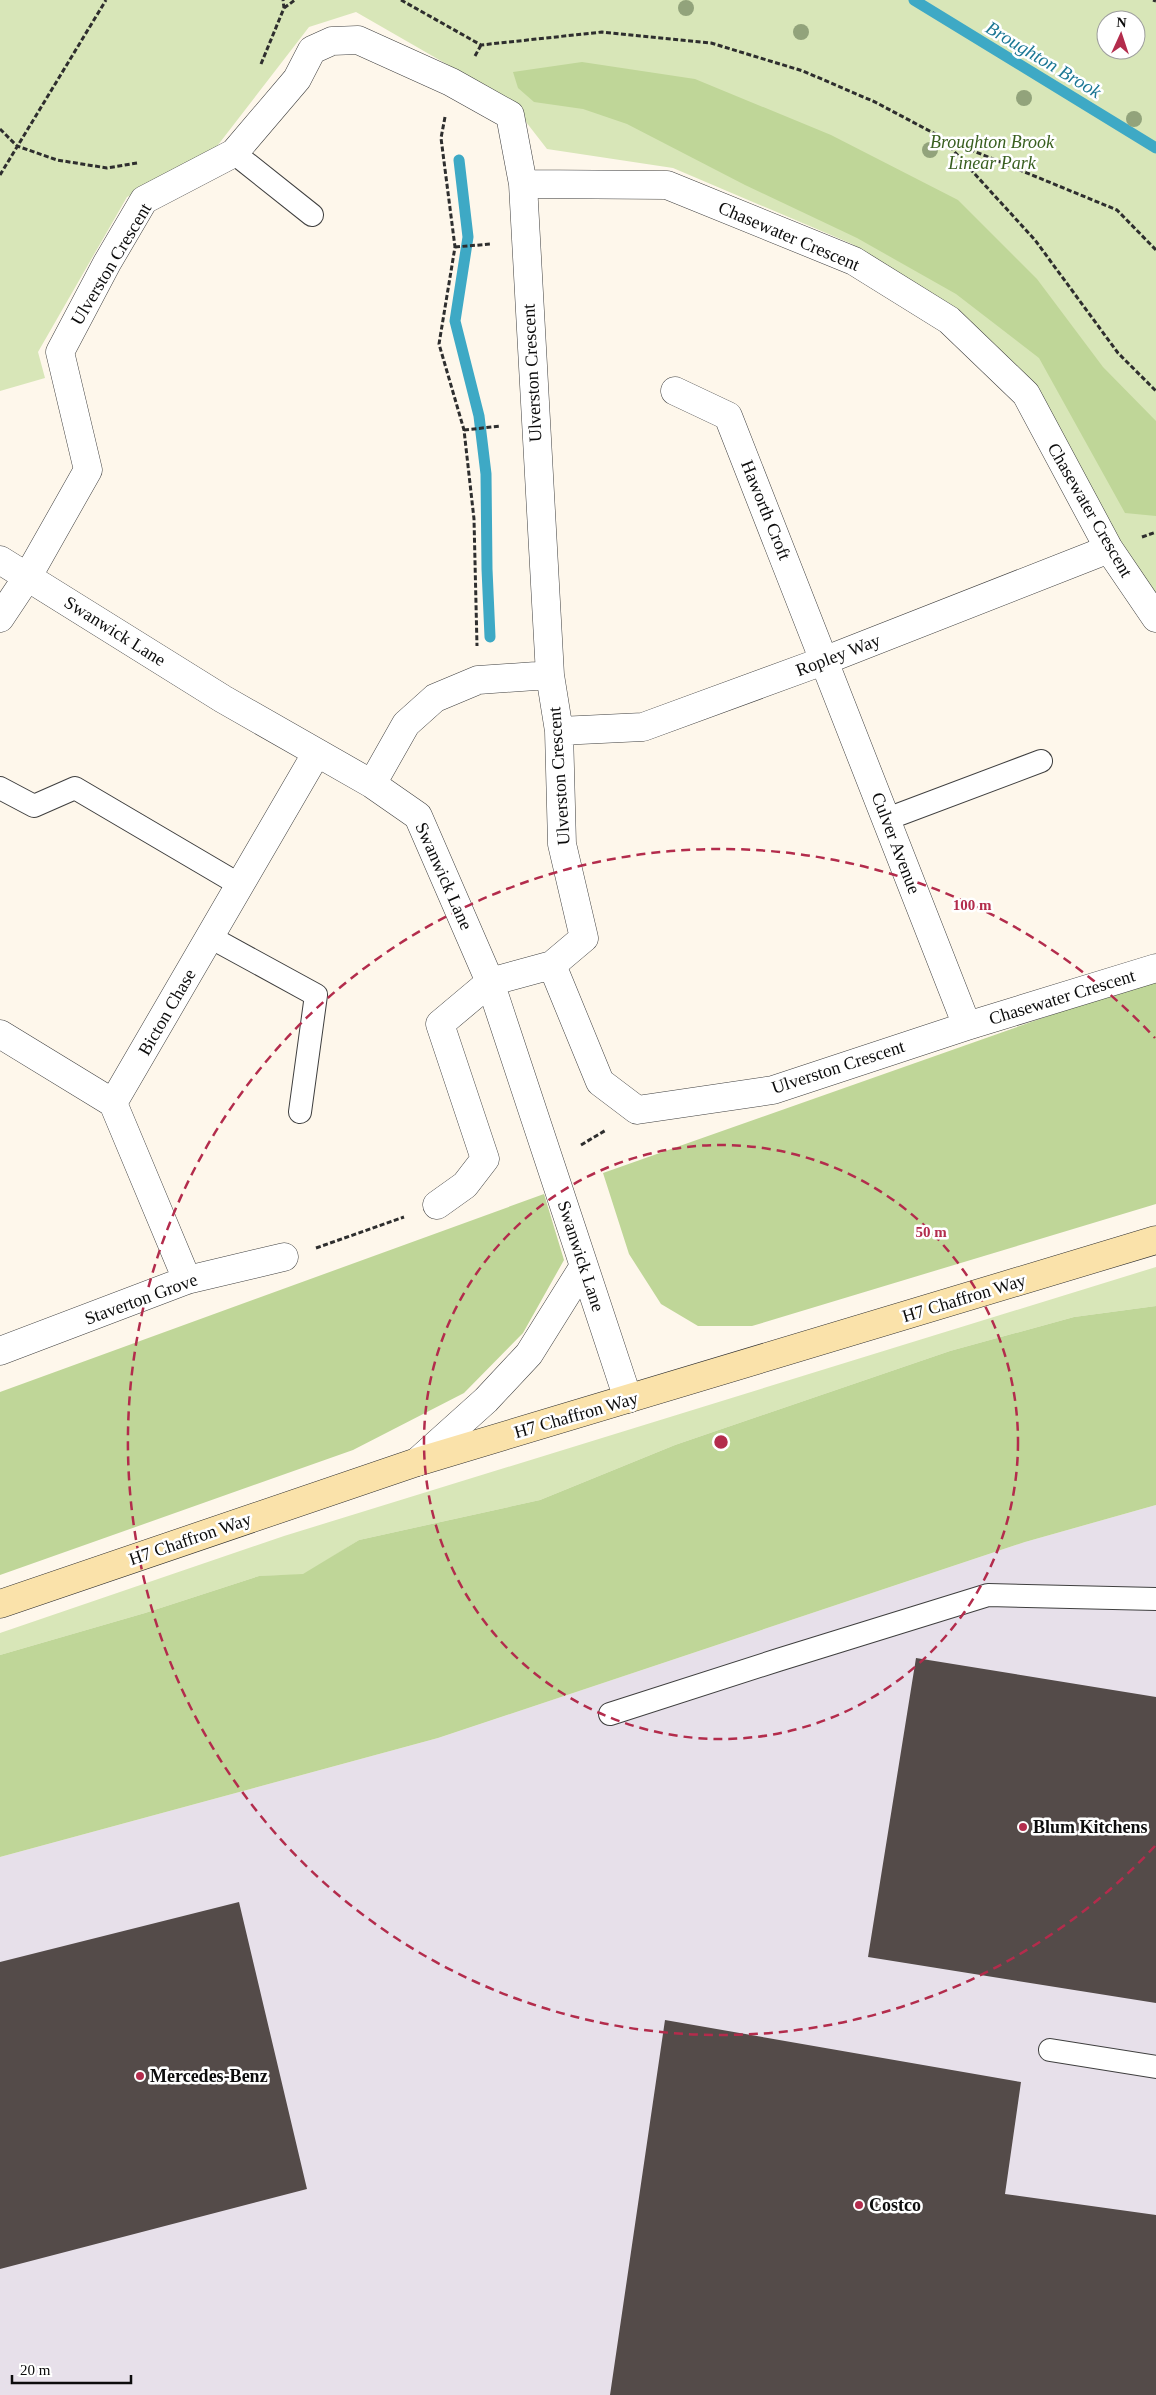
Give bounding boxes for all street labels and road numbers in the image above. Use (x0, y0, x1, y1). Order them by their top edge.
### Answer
street label: Chasewater Crescent (715, 197, 863, 275)
street label: Ulverston Crescent (67, 200, 155, 328)
street label: Ulverston Crescent (518, 303, 546, 443)
street label: Chasewater Crescent (1043, 439, 1137, 581)
street label: Haworth Croft (737, 457, 795, 563)
street label: Swanwick Lane (61, 592, 169, 670)
street label: Ropley Way (793, 630, 883, 680)
street label: Ulverston Crescent (544, 706, 574, 846)
street label: Culver Avenue (867, 789, 925, 897)
street label: Swanwick Lane (411, 819, 477, 933)
street label: Bicton Chase (134, 965, 200, 1059)
street label: Chasewater Crescent (987, 965, 1137, 1029)
street label: Ulverston Crescent (769, 1036, 907, 1098)
street label: Swanwick Lane (554, 1198, 608, 1314)
street label: Staverton Grove (82, 1269, 200, 1329)
street label: H7 Chaffron Way (900, 1270, 1028, 1326)
street label: H7 Chaffron Way (512, 1388, 640, 1442)
street label: H7 Chaffron Way (126, 1509, 254, 1569)

